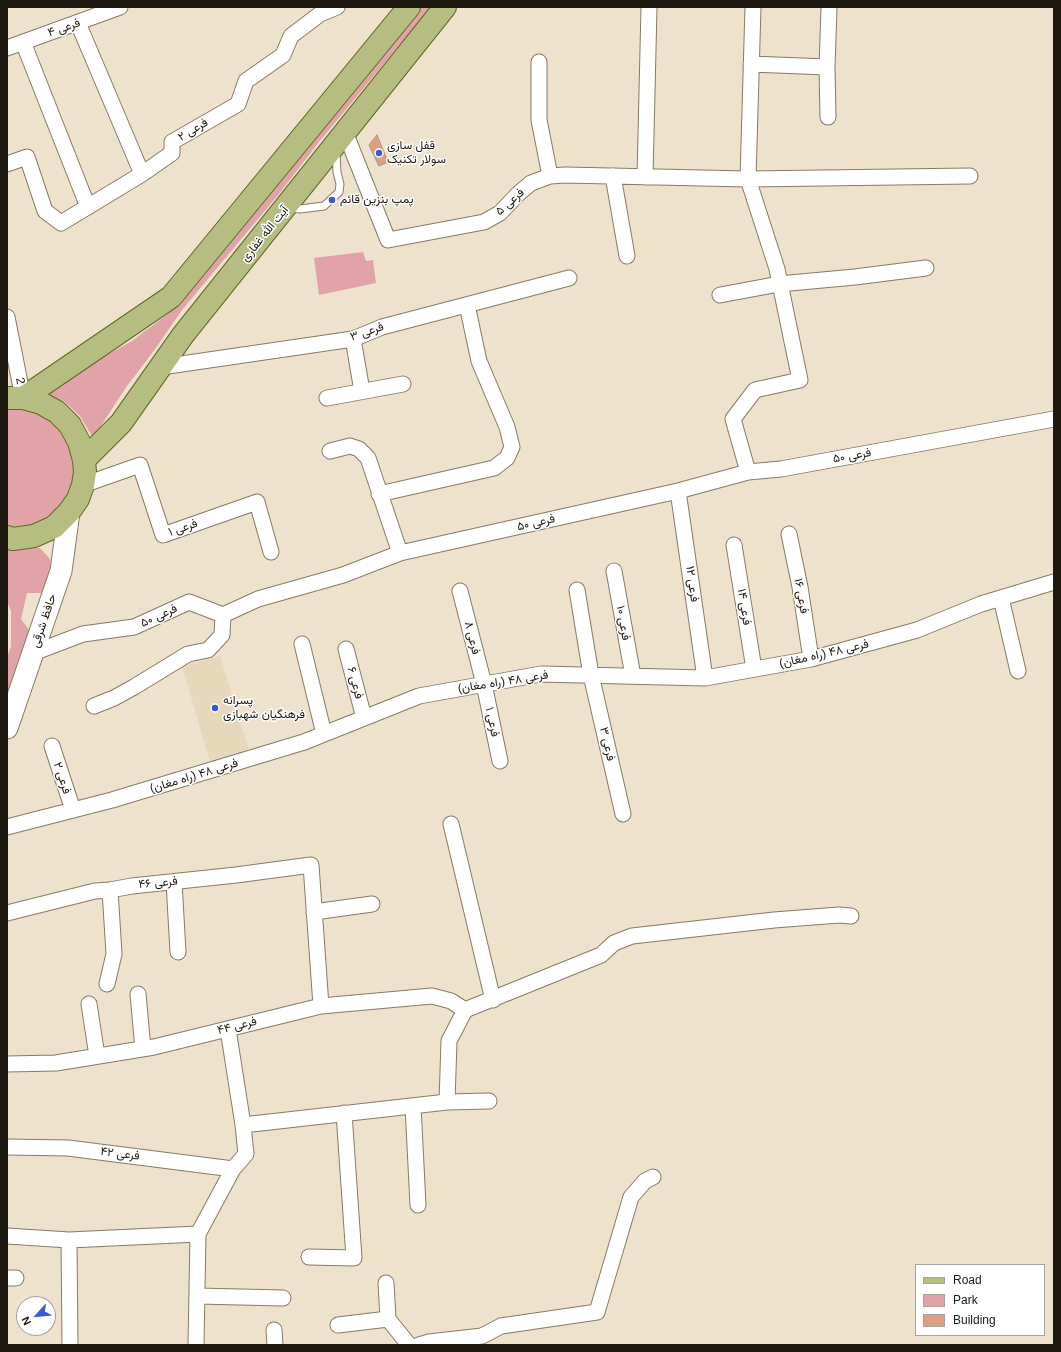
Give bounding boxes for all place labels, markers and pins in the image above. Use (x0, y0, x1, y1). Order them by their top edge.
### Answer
place label: قفل سازی سولار تکنیک (387, 139, 446, 167)
marker: قفل سازی سولار تکنیک (374, 148, 384, 158)
place label: پمپ بنزین قائم (340, 193, 413, 207)
marker: پمپ بنزین قائم (327, 195, 337, 205)
place label: پسرانه فرهنگیان شهبازی (223, 694, 305, 722)
marker: پسرانه فرهنگیان شهبازی (210, 703, 220, 713)

